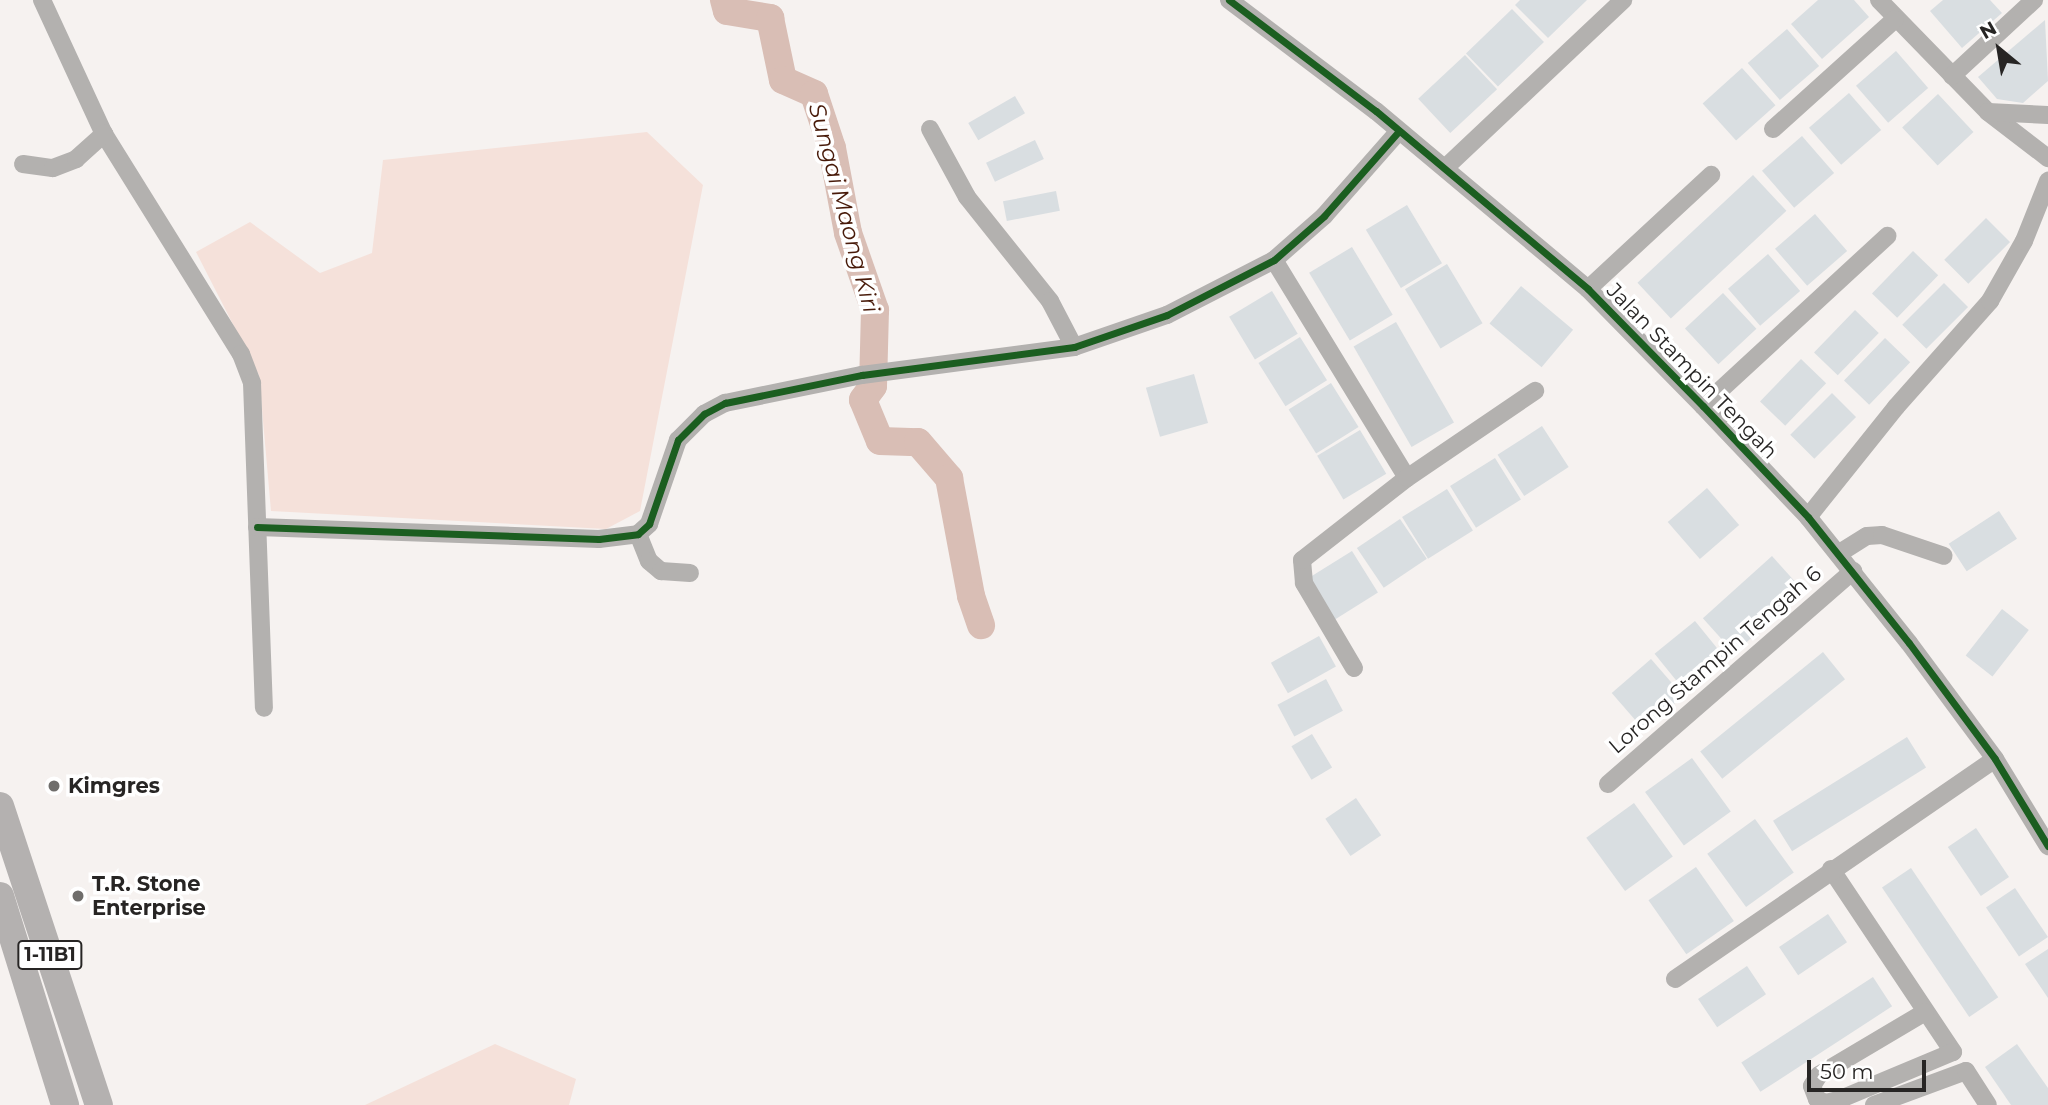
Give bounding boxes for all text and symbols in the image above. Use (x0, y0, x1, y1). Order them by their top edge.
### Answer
north arrow (1964, 14, 2034, 84)
text: N (1976, 17, 2001, 44)
water label: Sungai Maong Kiri (803, 100, 885, 316)
street label: Jalan Stampin Tengah (1601, 278, 1783, 464)
street label: Lorong Stampin Tengah 6 (1604, 561, 1826, 759)
place label: Kimgres (68, 773, 160, 799)
marker: Kimgres (46, 778, 62, 794)
place label: T.R. Stone Enterprise (92, 871, 206, 921)
marker: T.R. Stone Enterprise (70, 888, 86, 904)
road number: 1-11B1 (17, 939, 83, 970)
scale bar (1810, 1046, 1929, 1090)
text: 50 m (1820, 1059, 1874, 1084)

